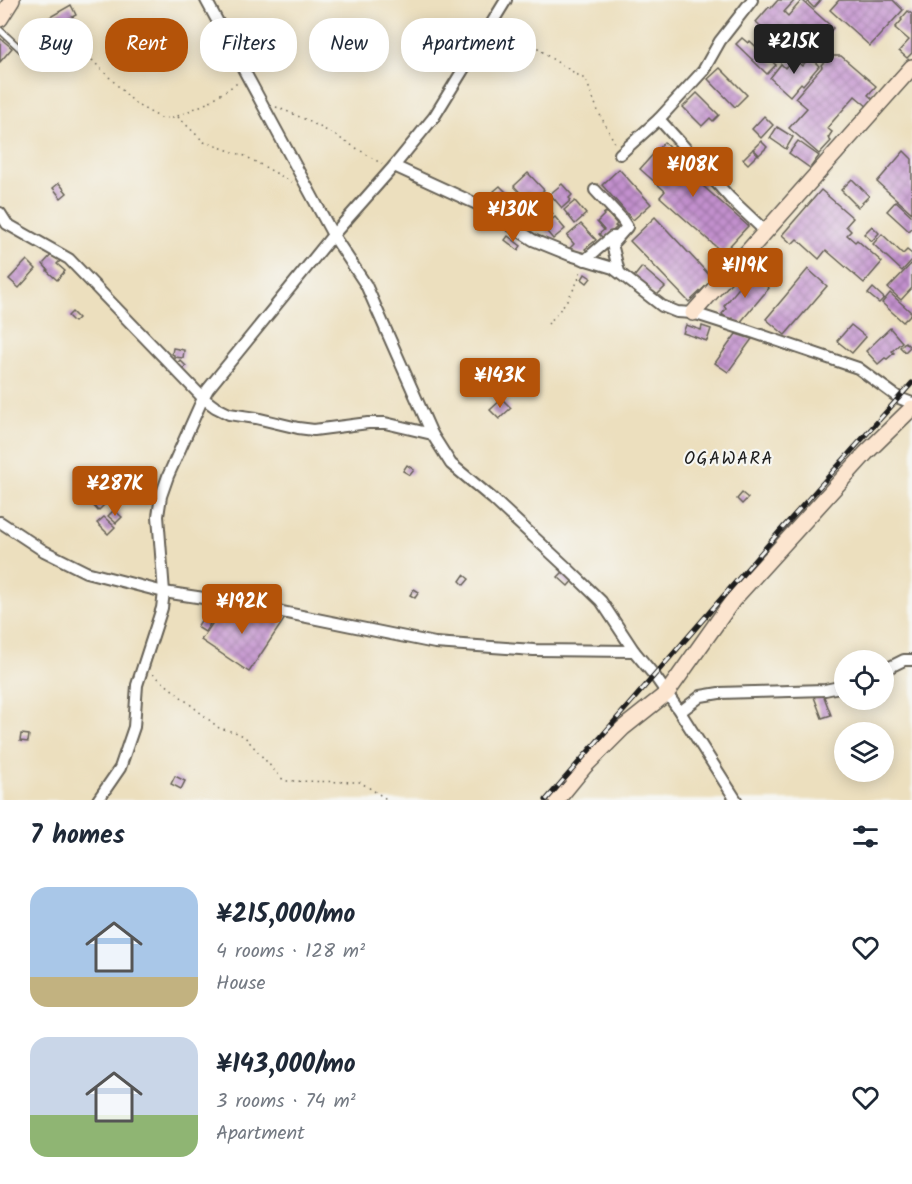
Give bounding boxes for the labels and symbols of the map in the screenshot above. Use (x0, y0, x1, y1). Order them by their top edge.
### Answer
pin: ¥215K (752, 24, 836, 75)
pin: ¥108K (651, 147, 735, 198)
pin: ¥130K (471, 192, 555, 243)
pin: ¥119K (703, 248, 787, 299)
pin: ¥143K (458, 358, 542, 409)
district label: OGAWARA (684, 445, 774, 474)
pin: ¥287K (73, 466, 157, 517)
pin: ¥192K (200, 584, 284, 635)

